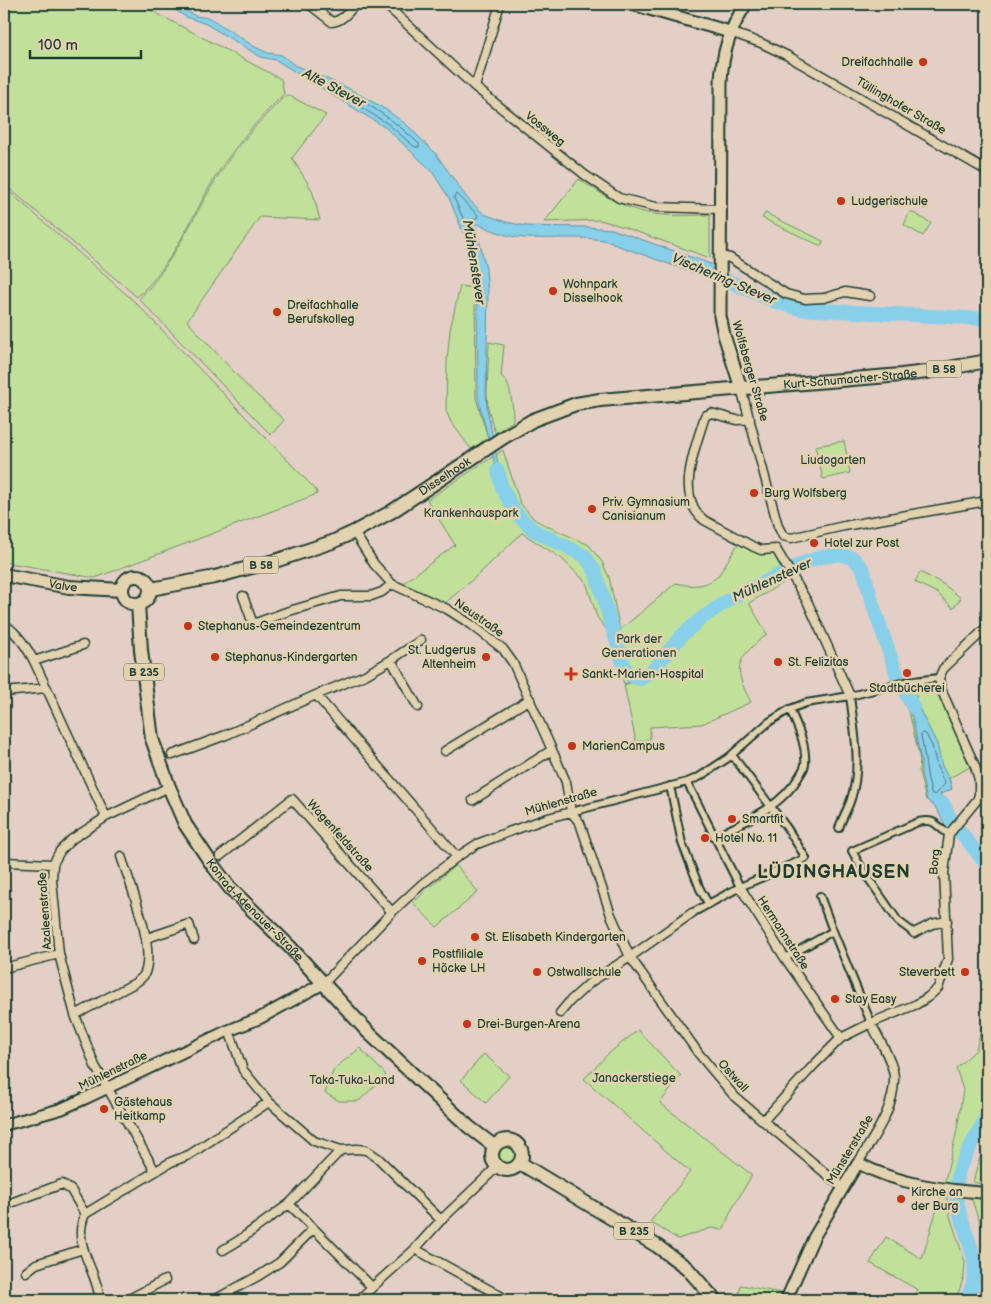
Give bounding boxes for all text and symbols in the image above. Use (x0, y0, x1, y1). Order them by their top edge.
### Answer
scale bar (30, 28, 141, 60)
text: 100 m (38, 36, 78, 55)
place label: Dreifachhalle (841, 55, 913, 70)
marker: Dreifachhalle (917, 56, 929, 68)
water label: Alte Stever (299, 64, 369, 112)
street label: Tüllinghofer Straße (853, 74, 949, 138)
street label: Vossweg (522, 108, 568, 150)
place label: Ludgerischule (851, 194, 928, 209)
marker: Ludgerischule (835, 195, 847, 207)
water label: Mühlenstever (459, 218, 489, 307)
water label: Vischering-Stever (669, 249, 780, 309)
place label: Wohnpark Disselhook (563, 277, 622, 306)
marker: Wohnpark Disselhook (547, 285, 559, 297)
place label: Dreifachhalle Berufskolleg (287, 298, 359, 327)
marker: Dreifachhalle Berufskolleg (271, 306, 283, 318)
street label: Wolfsberger Straße (728, 319, 772, 423)
road number: B 58 (926, 360, 962, 378)
street label: Kurt-Schumacher-Straße (782, 366, 918, 392)
park label: Liudogarten (800, 453, 866, 468)
street label: Disselhook (416, 454, 474, 499)
place label: Burg Wolfsberg (764, 486, 847, 501)
marker: Burg Wolfsberg (748, 487, 760, 499)
place label: Priv. Gymnasium Canisianum (602, 495, 690, 524)
marker: Priv. Gymnasium Canisianum (586, 503, 598, 515)
park label: Krankenhauspark (424, 506, 519, 521)
place label: Hotel zur Post (824, 536, 900, 551)
marker: Hotel zur Post (808, 537, 820, 549)
water label: Mühlenstever (730, 554, 815, 606)
road number: B 58 (244, 556, 278, 574)
street label: Valve (48, 576, 78, 595)
street label: Neustraße (451, 595, 507, 641)
place label: Stephanus-Gemeindezentrum (198, 619, 361, 634)
marker: Stephanus-Gemeindezentrum (182, 620, 194, 632)
park label: Park der Generationen (602, 632, 677, 661)
place label: St. Ludgerus Altenheim (408, 643, 476, 672)
place label: Stephanus-Kindergarten (225, 650, 358, 665)
marker: Stephanus-Kindergarten (209, 651, 221, 663)
marker: St. Ludgerus Altenheim (480, 651, 492, 663)
place label: St. Felizitas (788, 655, 849, 670)
marker: St. Felizitas (772, 656, 784, 668)
road number: B 235 (124, 664, 164, 680)
marker: Sankt-Marien-Hospital (564, 667, 578, 681)
place label: Sankt-Marien-Hospital (582, 667, 704, 682)
marker: Stadtbücherei (901, 667, 913, 679)
place label: Stadtbücherei (869, 681, 945, 696)
place label: MarienCampus (582, 739, 665, 754)
marker: MarienCampus (566, 740, 578, 752)
street label: Mühlenstraße (523, 785, 599, 819)
street label: Wagenfeldstraße (304, 797, 376, 875)
place label: Smartfit (742, 812, 784, 827)
marker: Smartfit (726, 813, 738, 825)
place label: Hotel No. 11 (715, 831, 777, 846)
marker: Hotel No. 11 (699, 832, 711, 844)
street label: Borg (926, 848, 944, 876)
street label: Konrad-Adenauer-Straße (203, 855, 307, 964)
district label: LÜDINGHAUSEN (757, 861, 911, 883)
street label: Azaleenstraße (35, 872, 55, 950)
street label: Hermannstraße (754, 893, 812, 973)
place label: St. Elisabeth Kindergarten (485, 930, 626, 945)
marker: St. Elisabeth Kindergarten (469, 931, 481, 943)
place label: Postfiliale Höcke LH (432, 947, 486, 976)
marker: Postfiliale Höcke LH (416, 955, 428, 967)
place label: Ostwallschule (547, 965, 621, 980)
place label: Steverbett (899, 965, 955, 980)
marker: Ostwallschule (531, 966, 543, 978)
marker: Steverbett (959, 966, 971, 978)
place label: Stay Easy (845, 992, 897, 1007)
marker: Stay Easy (829, 993, 841, 1005)
place label: Drei-Burgen-Arena (477, 1017, 581, 1032)
marker: Drei-Burgen-Arena (461, 1018, 473, 1030)
street label: Mühlenstraße (76, 1048, 150, 1094)
street label: Ostwall (714, 1057, 752, 1095)
park label: Janackerstiege (592, 1071, 676, 1086)
park label: Taka-Tuka-Land (309, 1073, 395, 1088)
place label: Gästehaus Heitkamp (114, 1095, 172, 1124)
marker: Gästehaus Heitkamp (98, 1103, 110, 1115)
street label: Münsterstraße (823, 1112, 877, 1188)
place label: Kirche an der Burg (911, 1185, 963, 1214)
marker: Kirche an der Burg (895, 1193, 907, 1205)
road number: B 235 (614, 1222, 654, 1240)

